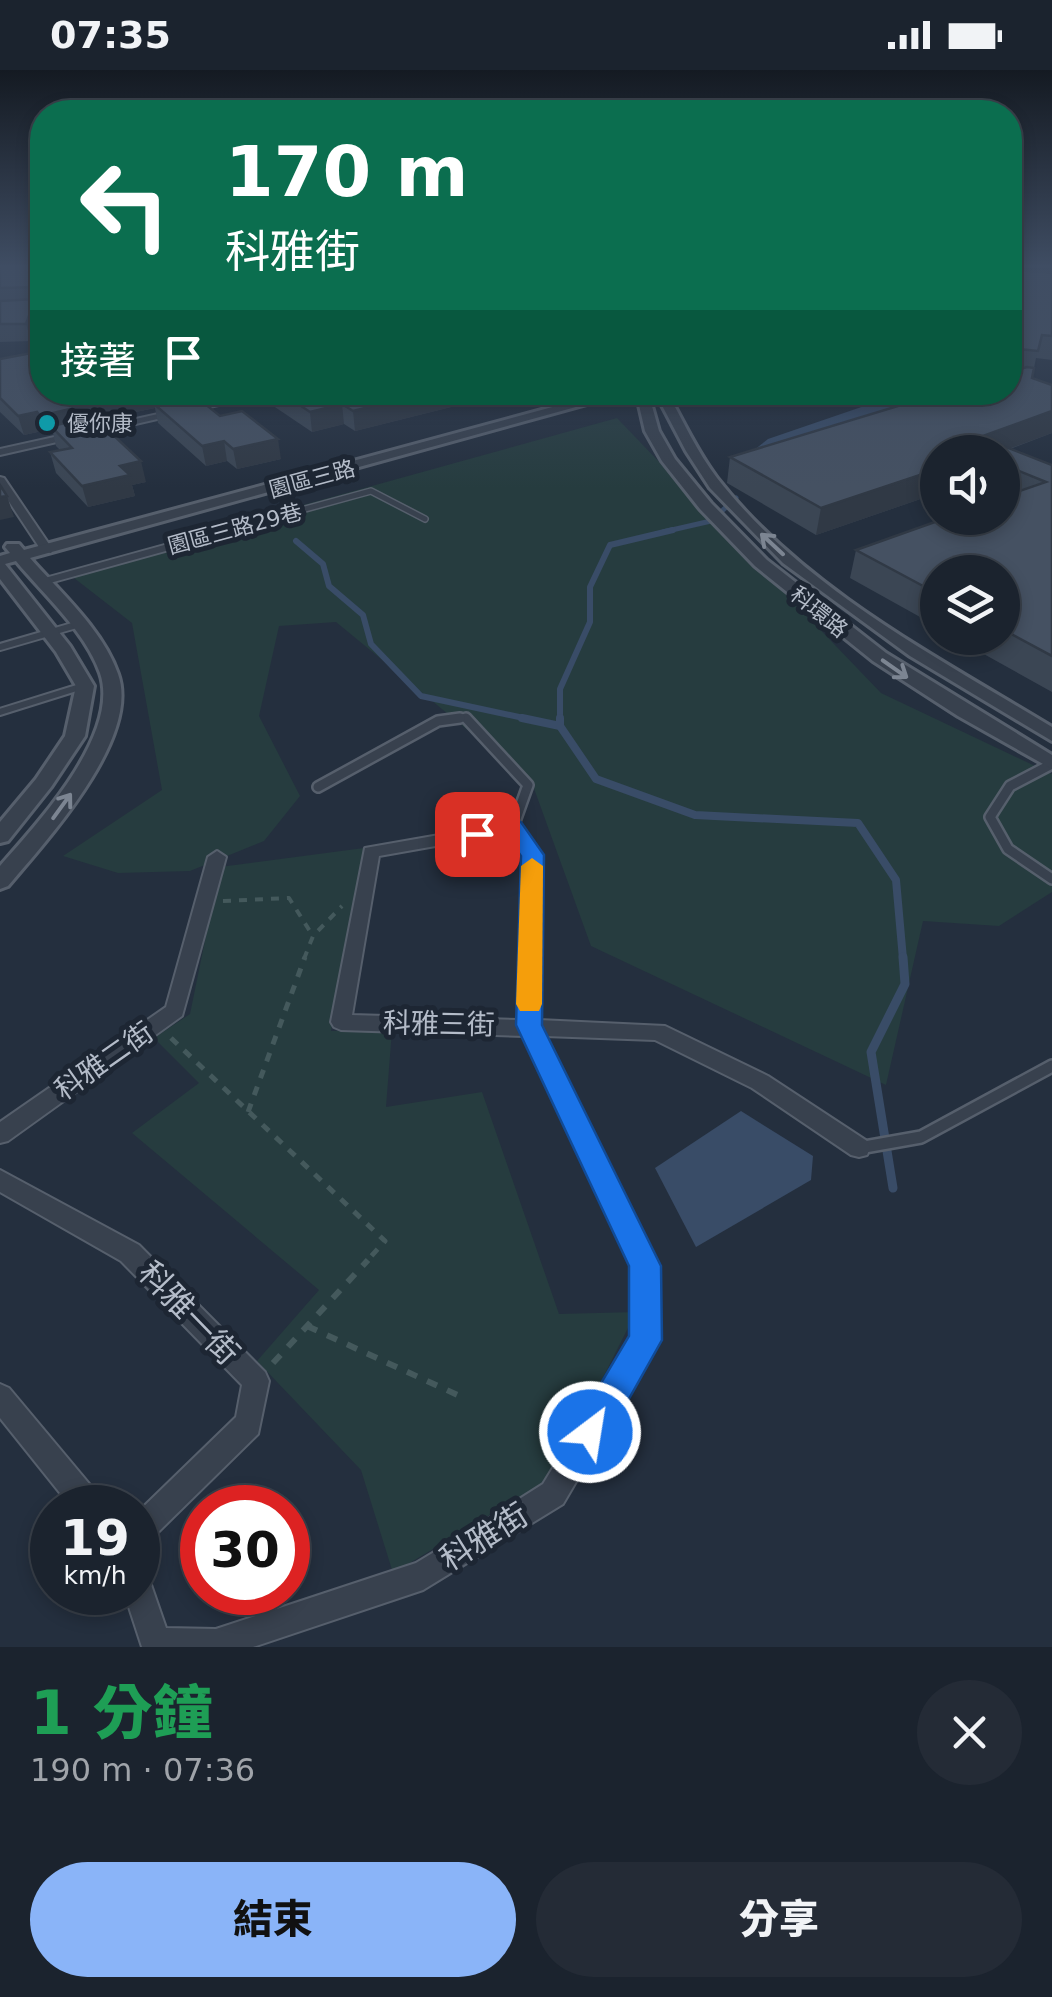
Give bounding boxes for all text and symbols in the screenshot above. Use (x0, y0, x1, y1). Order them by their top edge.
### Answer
text: 07:35 (50, 13, 171, 57)
text: 170 m (225, 131, 468, 213)
icon: left (60, 140, 190, 270)
text: 科雅街 (225, 225, 360, 278)
icon: arrive (156, 330, 211, 385)
text: 接著 (60, 339, 136, 383)
place label: 優你康 (67, 411, 133, 436)
marker: 優你康 (36, 412, 58, 434)
map controls (920, 435, 1020, 655)
button: sound (920, 435, 1020, 535)
street label: 園區三路 (266, 456, 358, 502)
street label: 園區三路29巷 (165, 499, 305, 559)
one-way arrow (760, 532, 784, 556)
button: layers (920, 555, 1020, 655)
street label: 科環路 (785, 582, 853, 642)
one-way arrow (880, 658, 908, 679)
pin (435, 792, 520, 877)
one-way arrow (51, 793, 72, 820)
icon: arrive (450, 807, 505, 862)
street label: 科雅三街 (383, 1007, 495, 1041)
street label: 科雅二街 (49, 1015, 159, 1107)
street label: 科雅一街 (131, 1254, 247, 1372)
position arrow (538, 1380, 642, 1484)
speed limit sign: 30 (180, 1485, 310, 1615)
street label: 科雅街 (433, 1495, 535, 1579)
text: 19 (60, 1509, 130, 1567)
text: km/h (63, 1561, 127, 1590)
text: 1 分鐘 (30, 1678, 213, 1748)
button: close (917, 1680, 1022, 1785)
text: 190 m · 07:36 (30, 1751, 255, 1789)
button: 結束 (30, 1862, 516, 1977)
button: 分享 (536, 1862, 1022, 1977)

